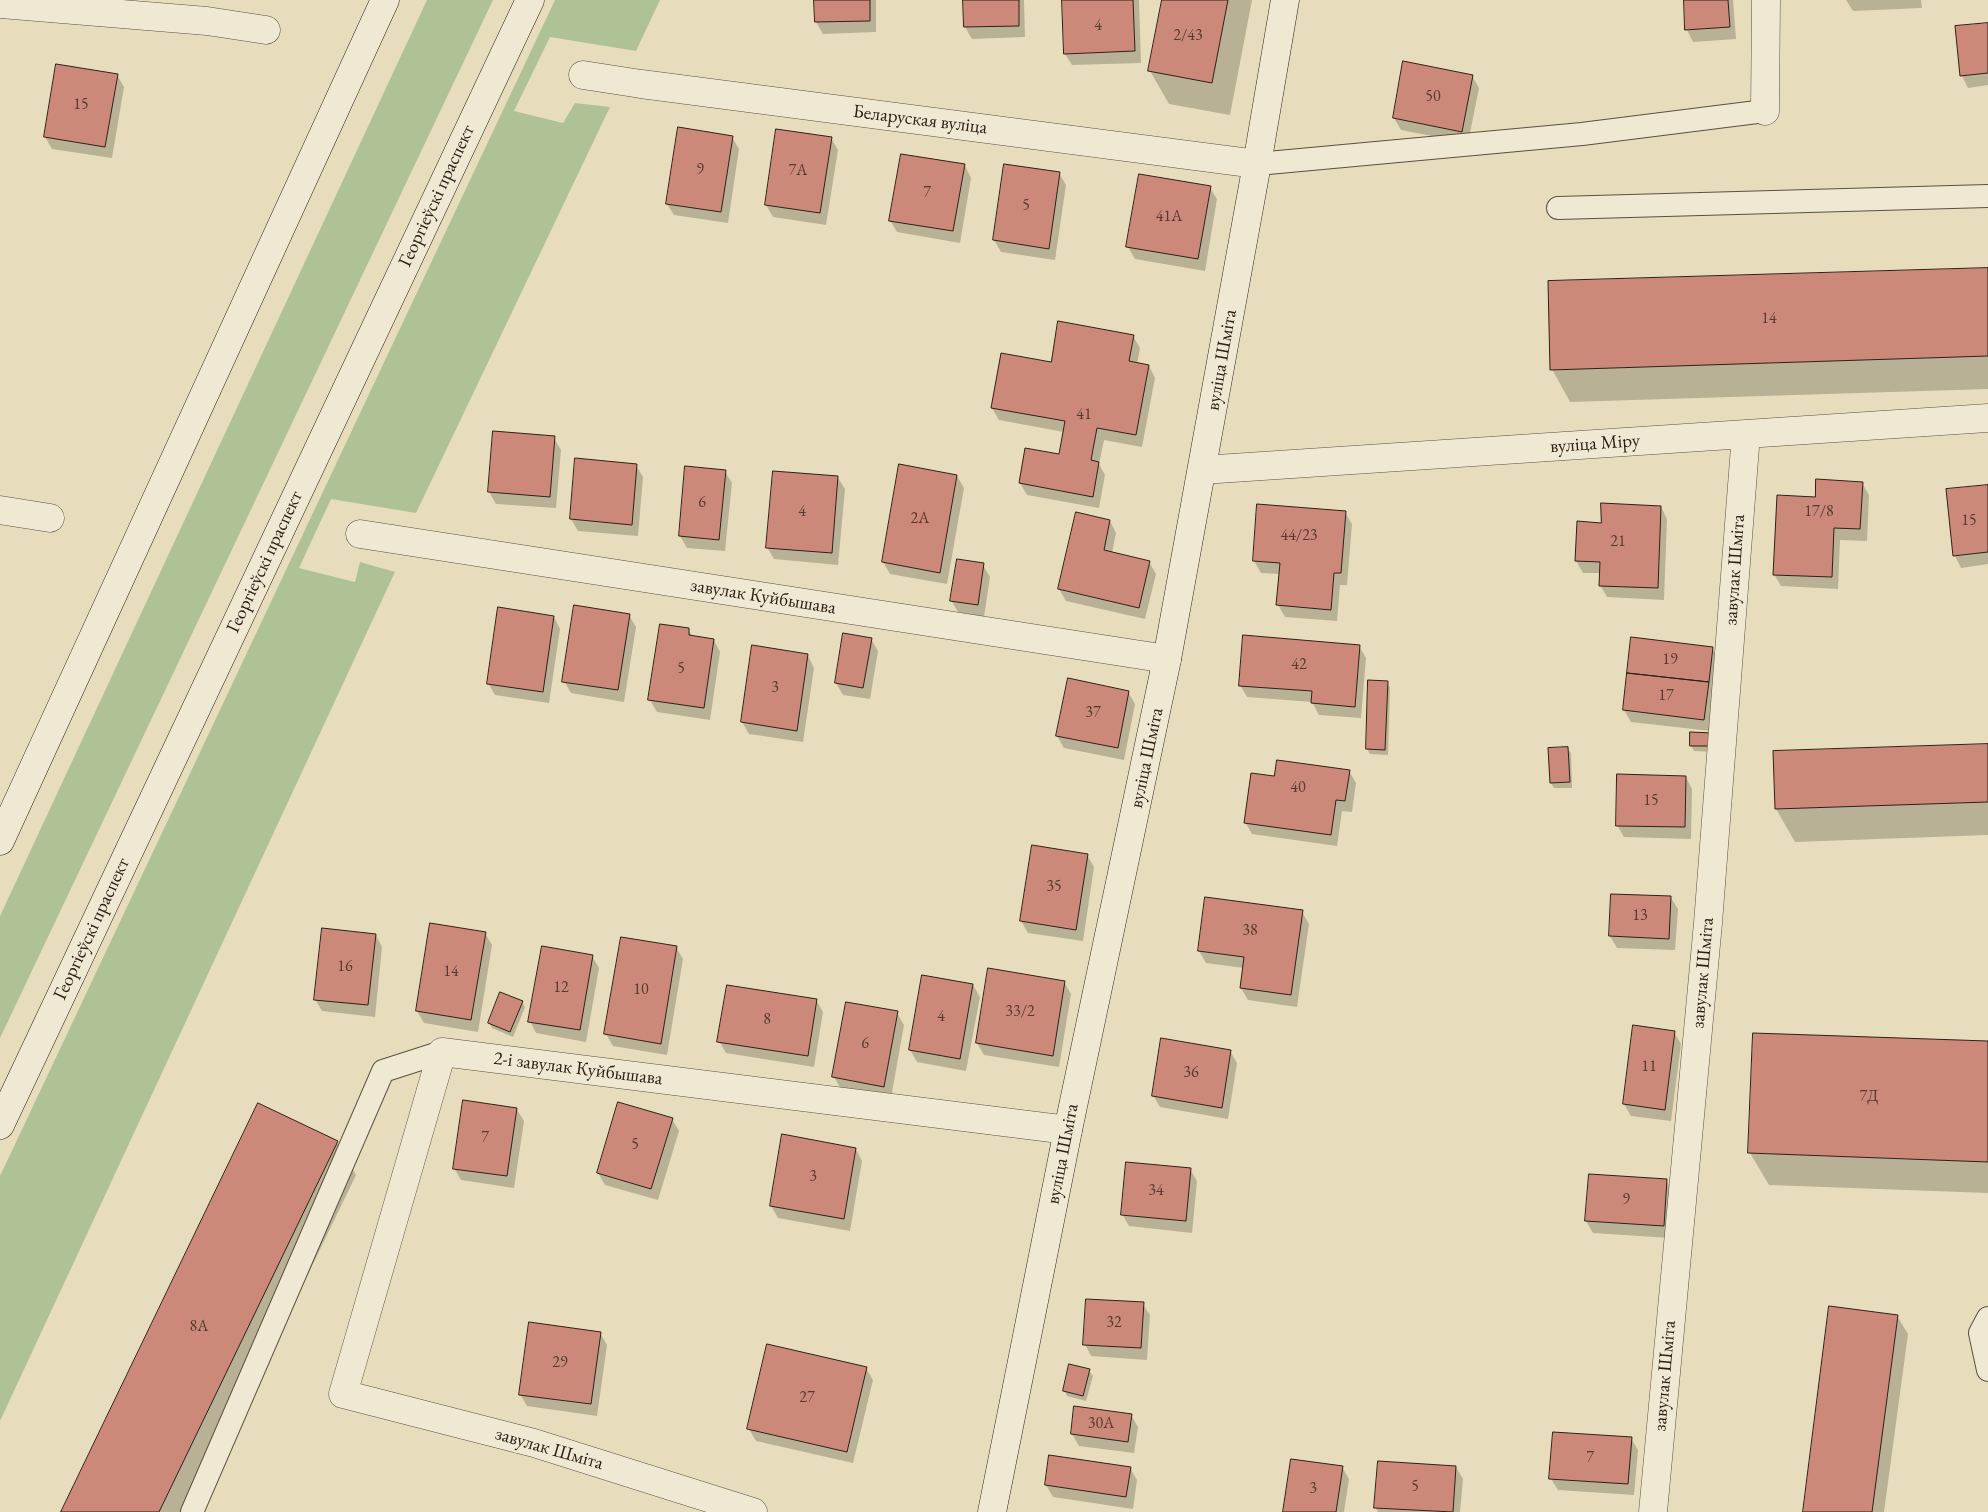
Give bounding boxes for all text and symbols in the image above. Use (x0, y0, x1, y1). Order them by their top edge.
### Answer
house number: 4 (1094, 16, 1102, 36)
house number: 2/43 (1173, 26, 1203, 46)
house number: 50 (1425, 87, 1441, 107)
house number: 15 (73, 95, 89, 115)
street label: Беларуская вуліца (851, 100, 989, 140)
street label: Георгіеўскі праспект (394, 121, 480, 271)
house number: 9 (696, 160, 704, 180)
house number: 7А (789, 161, 807, 181)
house number: 7 (923, 183, 931, 203)
house number: 5 (1022, 196, 1030, 216)
house number: 41А (1156, 207, 1182, 227)
street label: вуліца Шміта (1202, 308, 1242, 412)
house number: 14 (1761, 309, 1777, 329)
house number: 41 (1076, 405, 1092, 425)
street label: вуліца Міру (1549, 429, 1641, 459)
street label: Георгіеўскі праспект (222, 487, 308, 637)
house number: 6 (698, 493, 706, 513)
house number: 4 (798, 502, 806, 522)
house number: 17/8 (1804, 502, 1834, 522)
house number: 2А (911, 509, 929, 529)
house number: 15 (1961, 511, 1977, 531)
street label: завулак Шміта (1720, 514, 1750, 626)
house number: 44/23 (1280, 526, 1318, 546)
house number: 21 (1610, 532, 1626, 552)
street label: завулак Куйбышава (689, 574, 837, 620)
house number: 19 (1662, 650, 1678, 670)
house number: 42 (1291, 655, 1307, 675)
house number: 5 (677, 659, 685, 679)
house number: 3 (771, 678, 779, 698)
house number: 17 (1658, 686, 1674, 706)
house number: 37 (1085, 703, 1101, 723)
street label: вуліца Шміта (1125, 706, 1169, 810)
house number: 40 (1290, 778, 1306, 798)
house number: 15 (1643, 791, 1659, 811)
street label: Георгіеўскі праспект (49, 854, 135, 1004)
house number: 35 (1046, 877, 1062, 897)
house number: 13 (1632, 906, 1648, 926)
street label: завулак Шміта (1687, 916, 1719, 1030)
house number: 38 (1242, 921, 1258, 941)
house number: 16 (337, 957, 353, 977)
house number: 14 (443, 962, 459, 982)
house number: 12 (553, 978, 569, 998)
house number: 10 (633, 980, 649, 1000)
house number: 33/2 (1005, 1002, 1035, 1022)
house number: 4 (937, 1007, 945, 1027)
house number: 8 (763, 1010, 771, 1030)
house number: 6 (861, 1034, 869, 1054)
street label: 2-і завулак Куйбышава (492, 1047, 664, 1091)
house number: 11 (1641, 1057, 1657, 1077)
house number: 36 (1183, 1063, 1199, 1083)
house number: 7Д (1860, 1087, 1878, 1107)
street label: вуліца Шміта (1042, 1102, 1084, 1206)
house number: 7 (481, 1128, 489, 1148)
house number: 5 (631, 1135, 639, 1155)
house number: 3 (809, 1167, 817, 1187)
house number: 34 (1148, 1181, 1164, 1201)
house number: 9 (1622, 1190, 1630, 1210)
house number: 32 (1106, 1313, 1122, 1333)
house number: 8А (190, 1317, 208, 1337)
street label: завулак Шміта (1649, 1319, 1681, 1433)
house number: 29 (552, 1353, 568, 1373)
house number: 27 (799, 1388, 815, 1408)
house number: 30А (1088, 1414, 1114, 1434)
street label: завулак Шміта (492, 1423, 606, 1475)
house number: 7 (1586, 1448, 1594, 1468)
house number: 5 (1411, 1477, 1419, 1497)
house number: 3 (1309, 1479, 1317, 1499)

